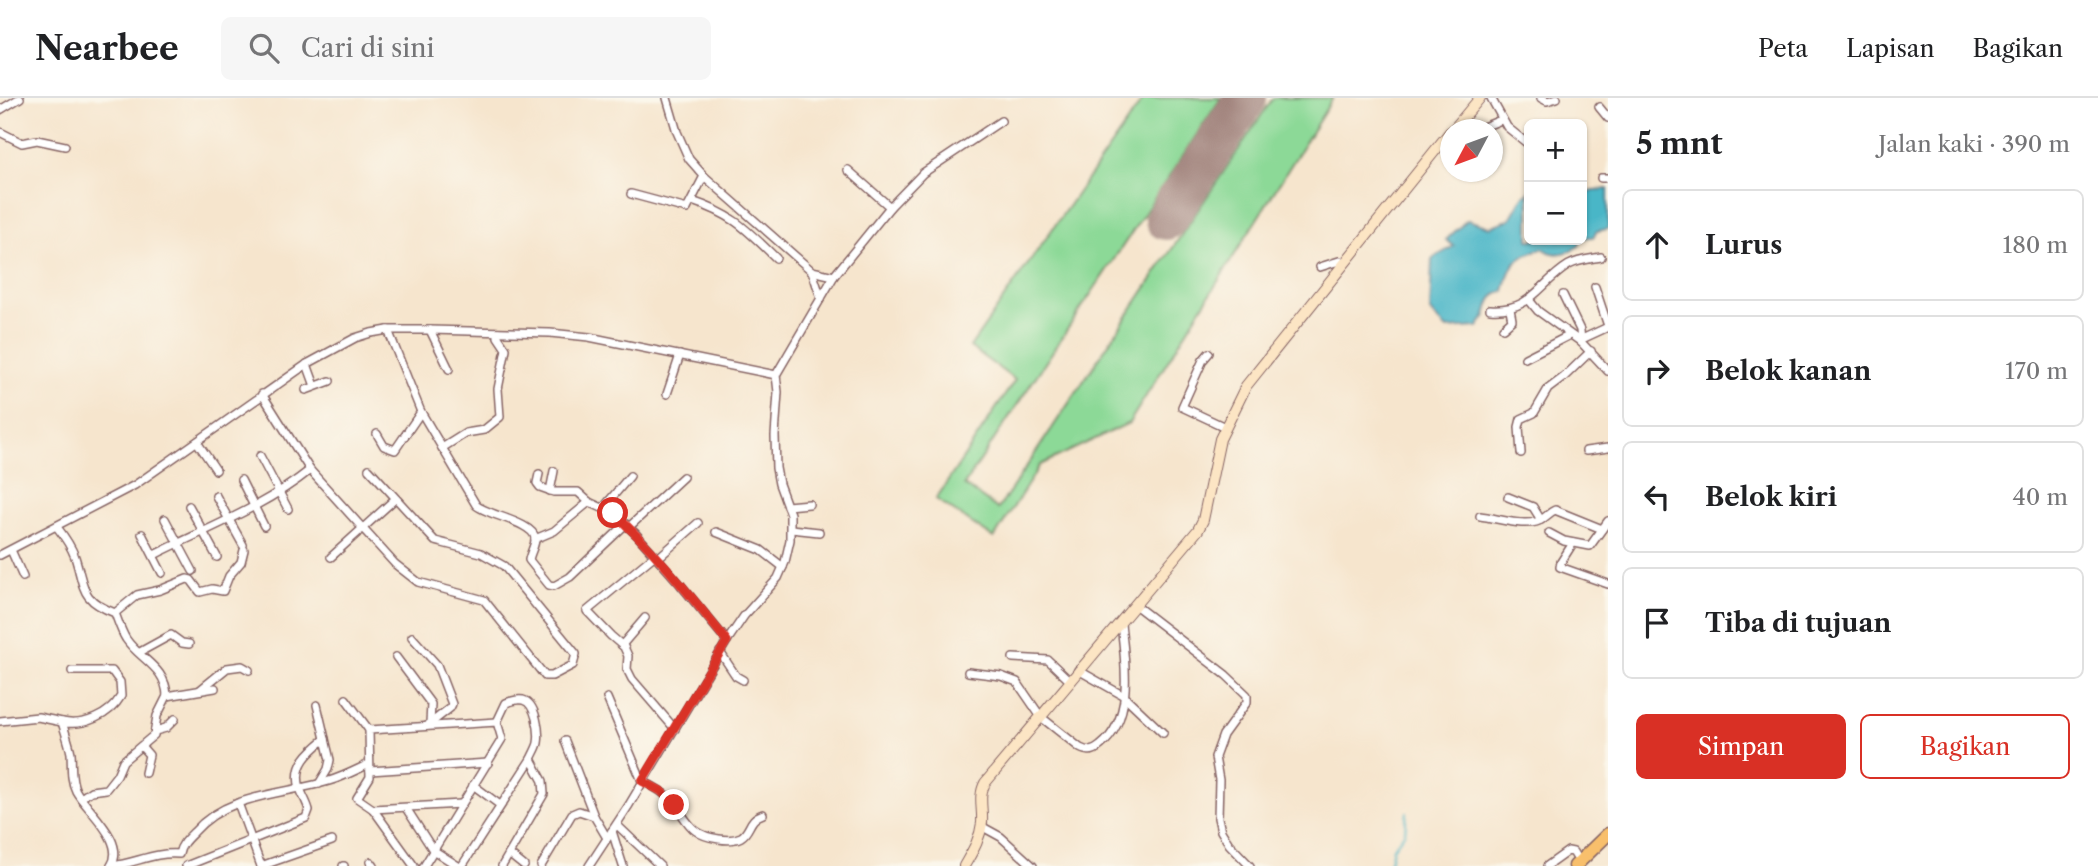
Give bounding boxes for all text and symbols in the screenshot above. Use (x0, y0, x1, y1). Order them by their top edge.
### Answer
search box (221, 17, 711, 80)
text: Nearbee (35, 28, 179, 69)
icon: search (245, 29, 283, 67)
text: Cari di sini (301, 32, 434, 64)
text: Peta (1758, 34, 1808, 63)
text: Lapisan (1846, 34, 1935, 63)
text: Bagikan (1973, 34, 2063, 63)
north arrow (1440, 119, 1503, 182)
map controls (1524, 119, 1587, 245)
button: + (1524, 119, 1587, 182)
text: 5 mnt (1636, 125, 1723, 162)
text: Jalan kaki · 390 m (1878, 130, 2070, 158)
button: − (1524, 182, 1587, 245)
icon: ahead (1638, 226, 1676, 264)
text: Lurus (1705, 229, 1782, 261)
text: 180 m (2003, 231, 2068, 259)
icon: right (1638, 352, 1676, 390)
text: Belok kanan (1705, 355, 1871, 387)
text: 170 m (2005, 357, 2068, 385)
icon: left (1638, 478, 1676, 516)
text: Belok kiri (1705, 481, 1837, 513)
text: 40 m (2013, 483, 2068, 511)
route start (597, 497, 628, 528)
icon: arrive (1638, 604, 1676, 642)
text: Tiba di tujuan (1705, 607, 1891, 639)
button: Simpan (1636, 714, 1846, 779)
button: Bagikan (1860, 714, 2070, 779)
route end (658, 789, 689, 820)

